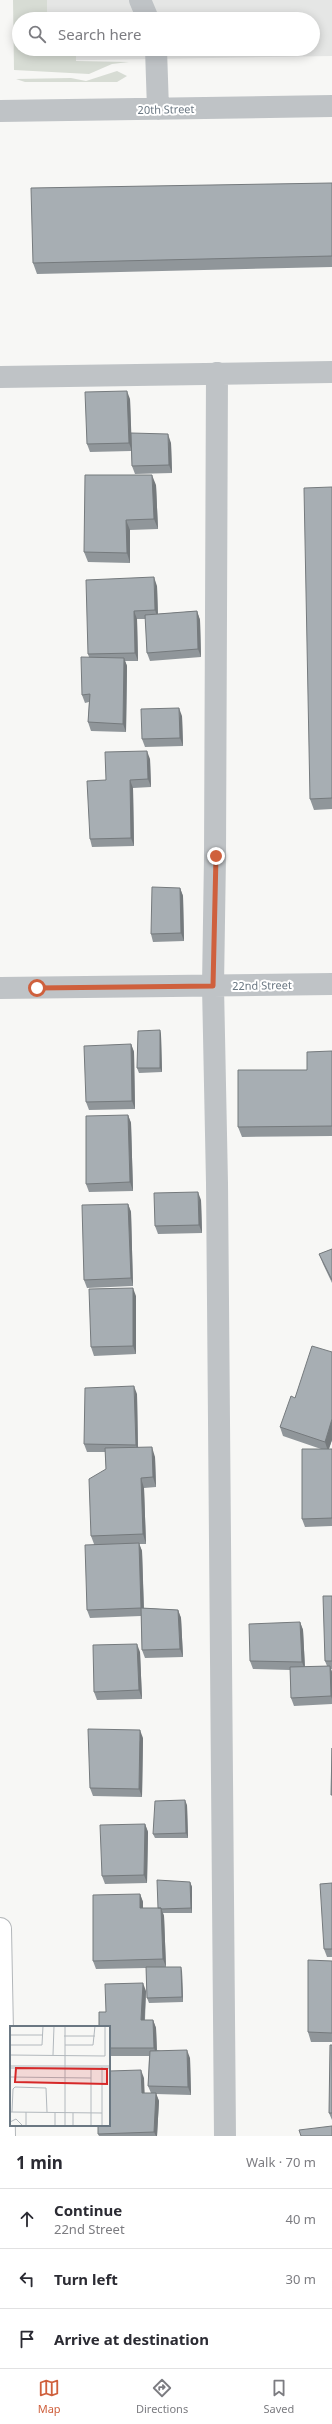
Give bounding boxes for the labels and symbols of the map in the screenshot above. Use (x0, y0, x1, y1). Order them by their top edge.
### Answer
street label: 20th Street (137, 101, 195, 117)
route end (207, 847, 225, 865)
street label: 22nd Street (232, 977, 292, 993)
route start (28, 979, 46, 997)
inset map (10, 2026, 110, 2126)

